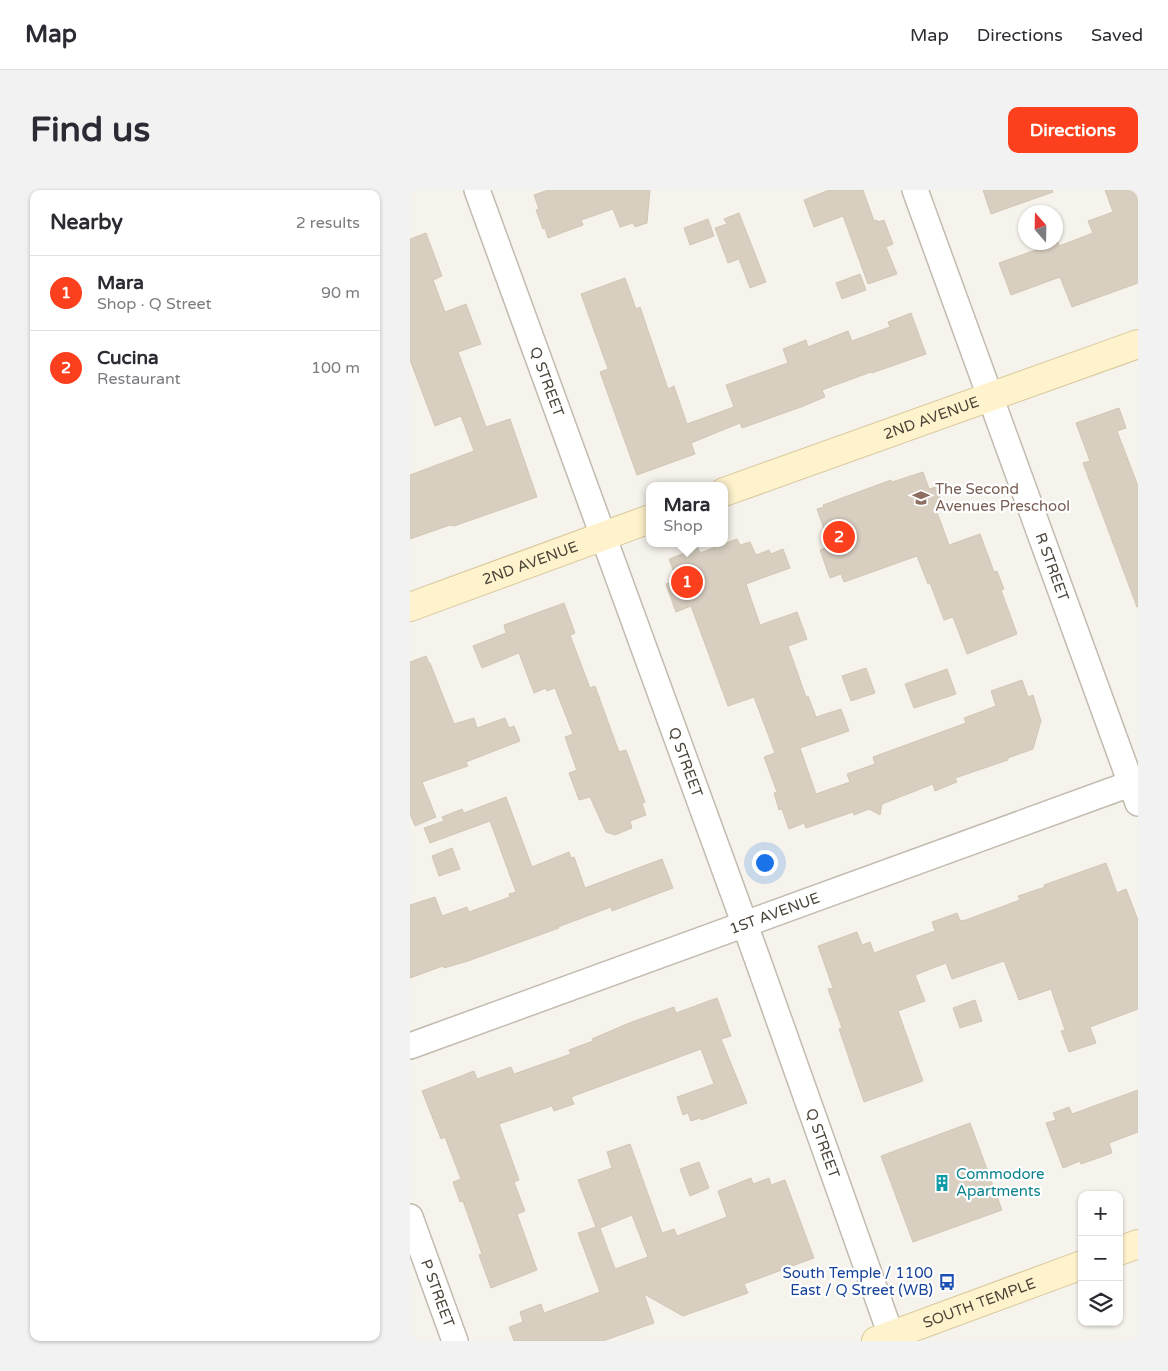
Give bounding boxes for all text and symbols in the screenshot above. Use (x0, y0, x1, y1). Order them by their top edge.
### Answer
text: Map (25, 20, 77, 49)
text: Map (910, 24, 949, 46)
text: Directions (977, 24, 1063, 46)
text: Saved (1091, 24, 1143, 46)
button: Directions (1008, 107, 1138, 153)
text: Find us (30, 109, 150, 151)
north arrow (1018, 205, 1063, 250)
text: Nearby (50, 210, 123, 235)
text: 2 results (296, 213, 360, 233)
text: Mara (97, 272, 144, 294)
text: 1 (61, 283, 71, 303)
text: 90 m (321, 283, 360, 303)
text: Shop · Q Street (97, 294, 212, 314)
street label: Q STREET (526, 344, 568, 419)
text: Cucina (97, 347, 159, 369)
text: 2 (61, 358, 71, 378)
text: 100 m (311, 358, 360, 378)
text: Restaurant (97, 369, 181, 389)
street label: 2ND AVENUE (881, 393, 981, 443)
place label: The Second Avenues Preschool (935, 480, 1070, 515)
popup (646, 482, 728, 547)
school or university icon: The Second Avenues Preschool (911, 488, 931, 508)
text: Mara (664, 494, 711, 516)
text: Shop (664, 516, 703, 536)
pin: 2 (823, 518, 855, 556)
street label: R STREET (1031, 530, 1073, 603)
street label: 2ND AVENUE (480, 537, 580, 589)
pin: 1 (671, 563, 703, 601)
street label: Q STREET (665, 725, 707, 799)
your location (752, 850, 778, 876)
street label: 1ST AVENUE (727, 889, 822, 938)
street label: Q STREET (802, 1106, 843, 1181)
place label: Commodore Apartments (956, 1165, 1045, 1200)
building icon: Commodore Apartments (932, 1173, 952, 1193)
map controls (1078, 1191, 1123, 1326)
button: + (1078, 1191, 1123, 1236)
button: − (1078, 1236, 1123, 1281)
street label: P STREET (417, 1257, 458, 1329)
place label: South Temple / 1100 East / Q Street (WB) (782, 1264, 933, 1299)
bus stop icon: South Temple / 1100 East / Q Street (WB) (937, 1272, 957, 1292)
street label: SOUTH TEMPLE (920, 1274, 1038, 1332)
button: layers (1078, 1281, 1123, 1326)

